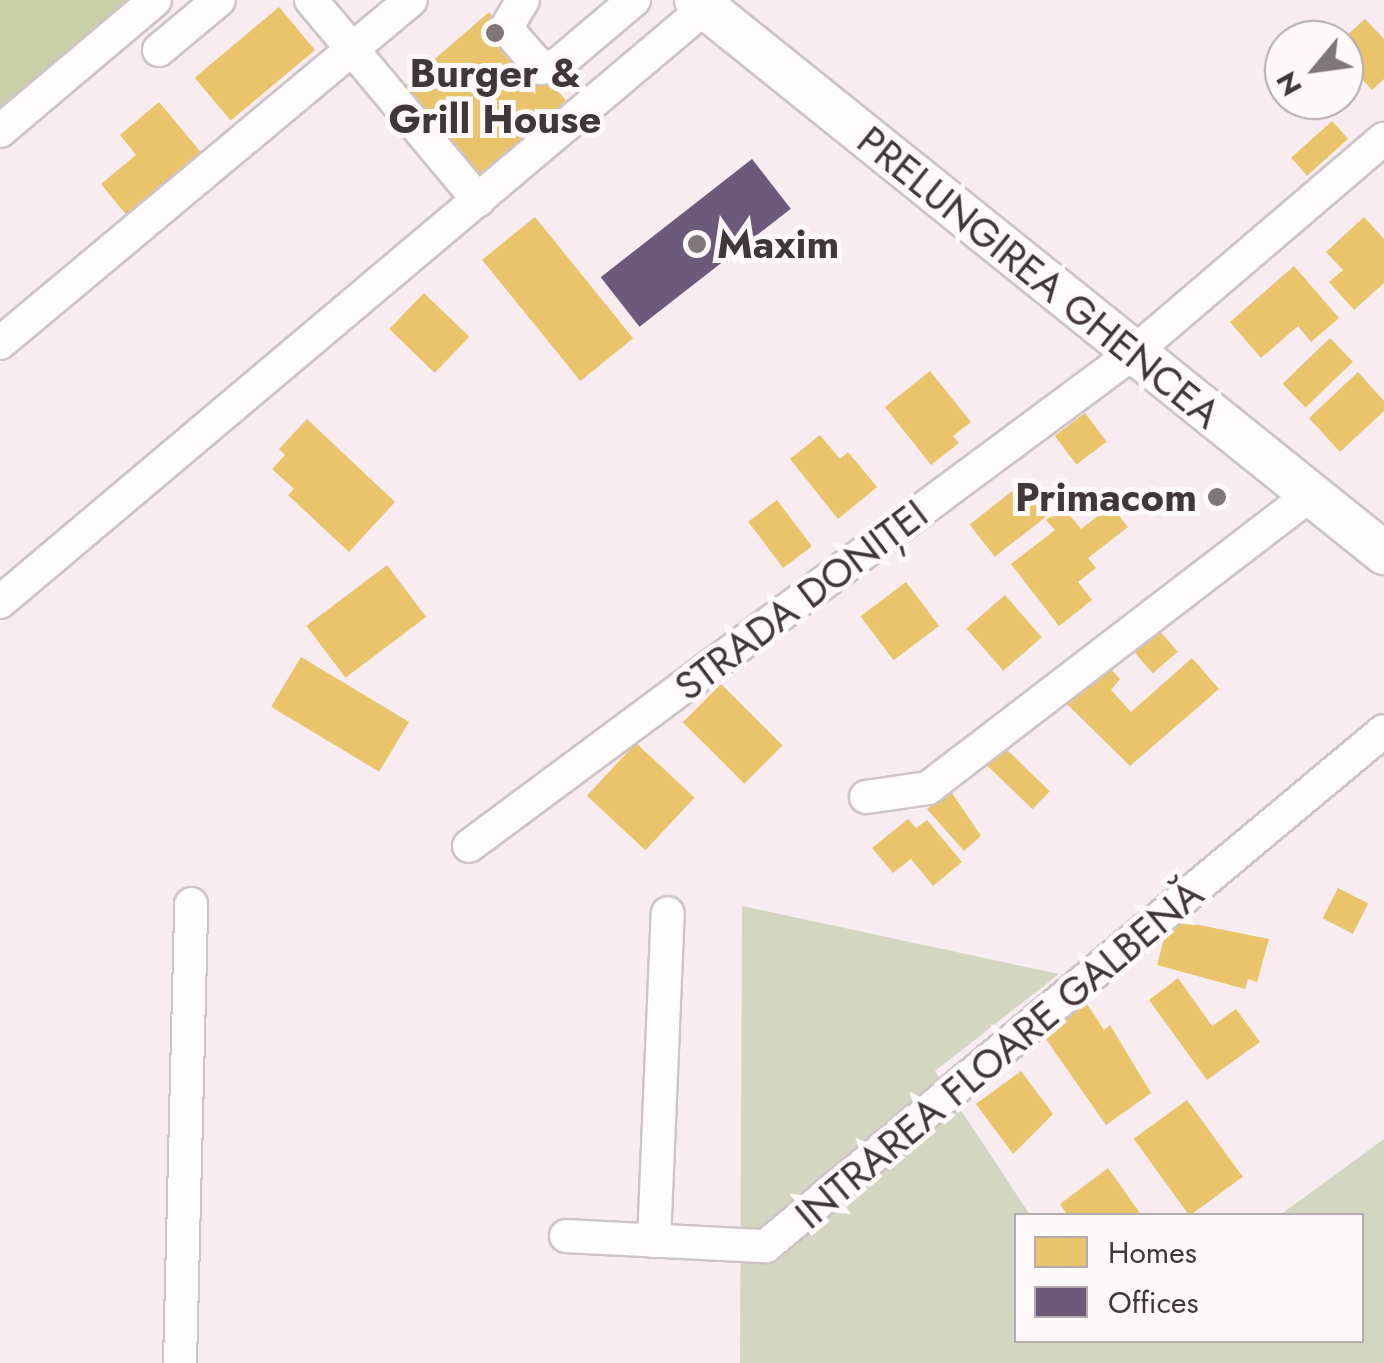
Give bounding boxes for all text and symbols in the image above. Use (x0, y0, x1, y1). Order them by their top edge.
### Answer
north arrow (1264, 20, 1364, 120)
marker: Burger & Grill House (484, 22, 506, 44)
place label: Burger & Grill House (389, 49, 601, 143)
text: N (1266, 64, 1312, 103)
street label: PRELUNGIREA GHENCEA (848, 116, 1230, 438)
place label: Maxim (717, 220, 839, 268)
marker: Maxim (686, 233, 708, 255)
place label: Primacom (1015, 473, 1197, 521)
marker: Primacom (1206, 486, 1228, 508)
street label: STRADA DONIȚEI (665, 489, 937, 711)
street label: INTRAREA FLOARE GALBENĂ (786, 869, 1212, 1239)
legend (1014, 1213, 1364, 1343)
text: Homes (1108, 1231, 1197, 1274)
text: Offices (1108, 1281, 1199, 1324)

